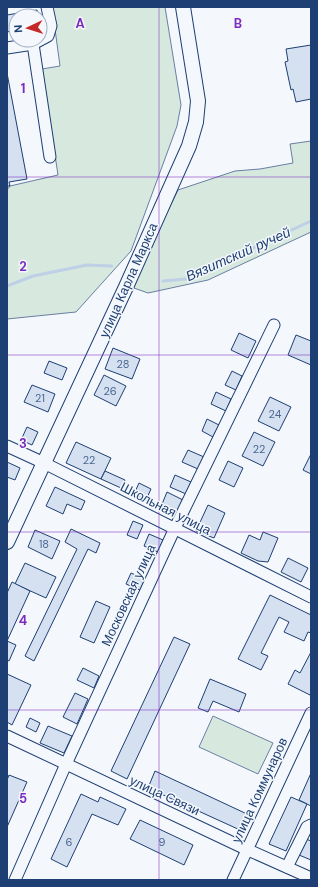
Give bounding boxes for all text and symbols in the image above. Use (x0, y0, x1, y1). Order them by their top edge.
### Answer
north arrow (8, 8, 48, 48)
text: A (75, 15, 85, 32)
text: B (234, 15, 242, 32)
text: N (11, 24, 25, 33)
text: 1 (21, 80, 25, 97)
street label: улица Карла Маркса (95, 219, 162, 340)
water label: Вязитский ручей (183, 223, 293, 285)
text: 2 (19, 258, 27, 275)
house number: 28 (117, 357, 129, 371)
house number: 26 (103, 384, 117, 398)
house number: 21 (35, 391, 45, 405)
house number: 24 (269, 407, 282, 421)
text: 3 (19, 435, 27, 452)
house number: 22 (253, 442, 265, 456)
house number: 22 (83, 453, 95, 467)
street label: Школьная улица (117, 478, 215, 539)
house number: 18 (39, 537, 49, 551)
street label: Московская улица (97, 541, 160, 649)
text: 4 (19, 612, 27, 629)
street label: улица Коммунаров (228, 735, 291, 846)
street label: улица Связи (127, 772, 203, 819)
text: 5 (19, 790, 27, 807)
house number: 6 (66, 835, 73, 849)
house number: 9 (159, 835, 166, 849)

